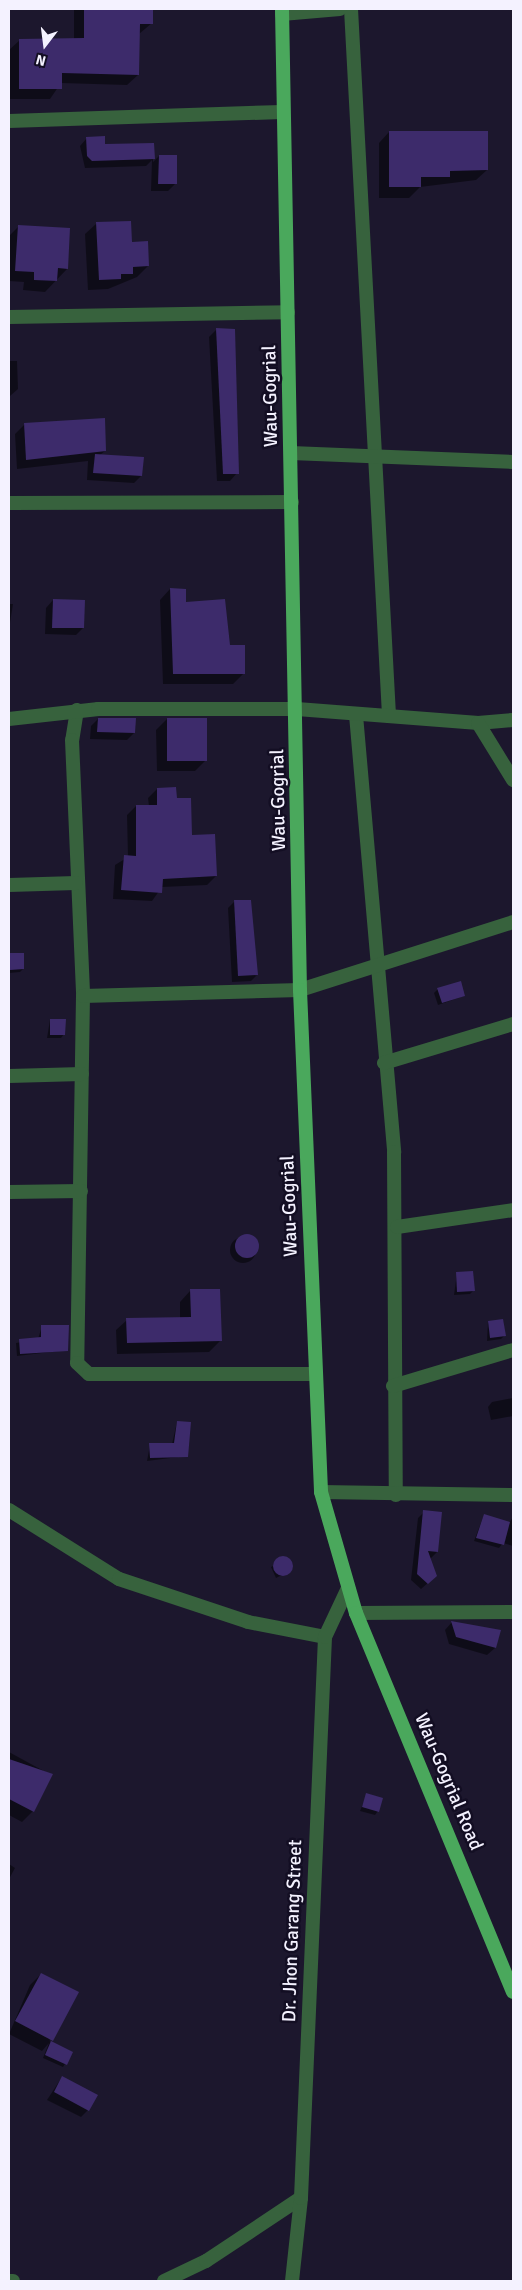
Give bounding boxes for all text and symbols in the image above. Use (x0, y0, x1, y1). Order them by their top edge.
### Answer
north arrow (20, 20, 70, 70)
text: N (34, 50, 48, 69)
street label: Wau-Gogrial (259, 345, 283, 447)
street label: Wau-Gogrial (267, 749, 291, 851)
street label: Wau-Gogrial (277, 1155, 303, 1257)
street label: Wau-Gogrial Road (409, 1710, 487, 1854)
street label: Dr. Jhon Garang Street (278, 1839, 308, 2023)

